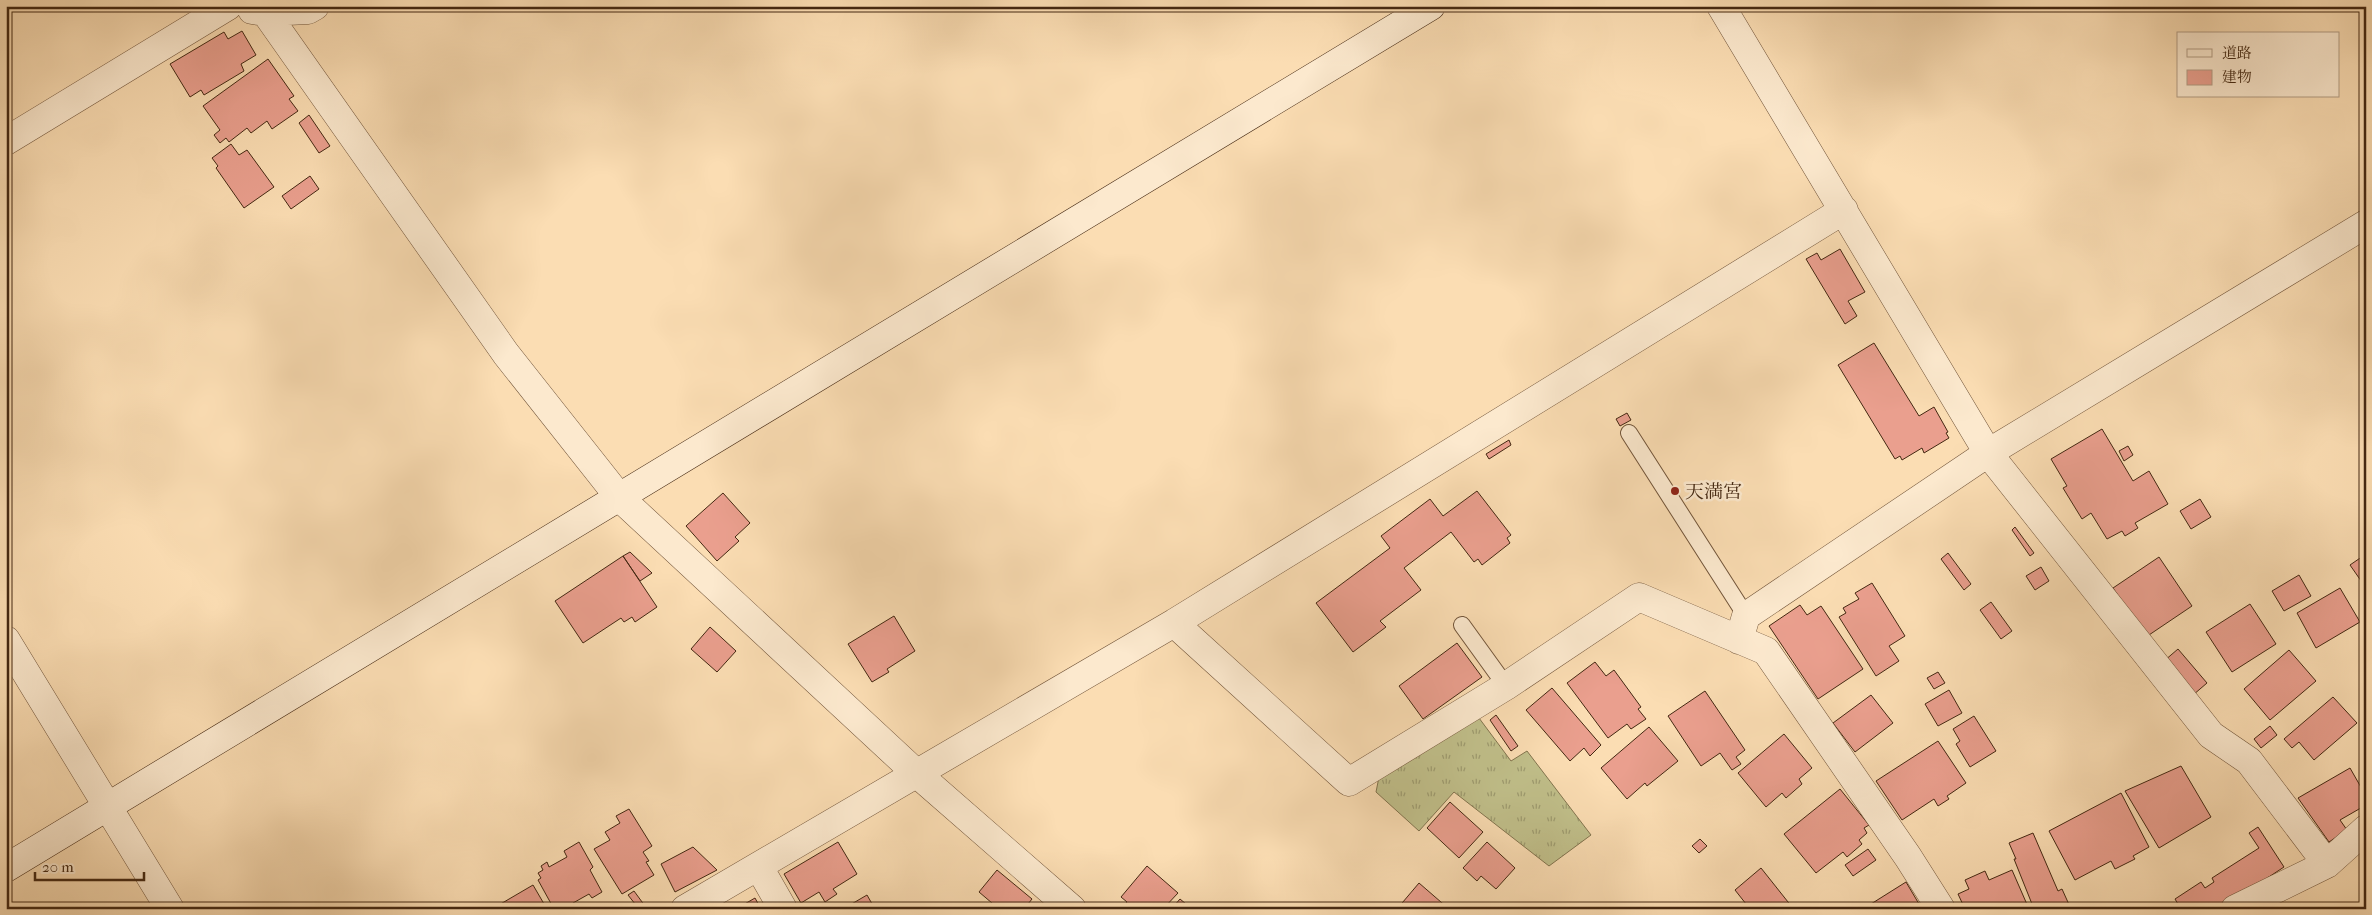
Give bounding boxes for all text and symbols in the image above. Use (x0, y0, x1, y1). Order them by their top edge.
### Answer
legend (2177, 32, 2340, 98)
text: 道路 (2222, 44, 2252, 62)
text: 建物 (2222, 68, 2252, 86)
place label: 天満宮 (1685, 481, 1742, 503)
marker: 天満宮 (1669, 485, 1681, 497)
scale bar (35, 850, 144, 882)
text: 20 m (42, 858, 74, 876)

